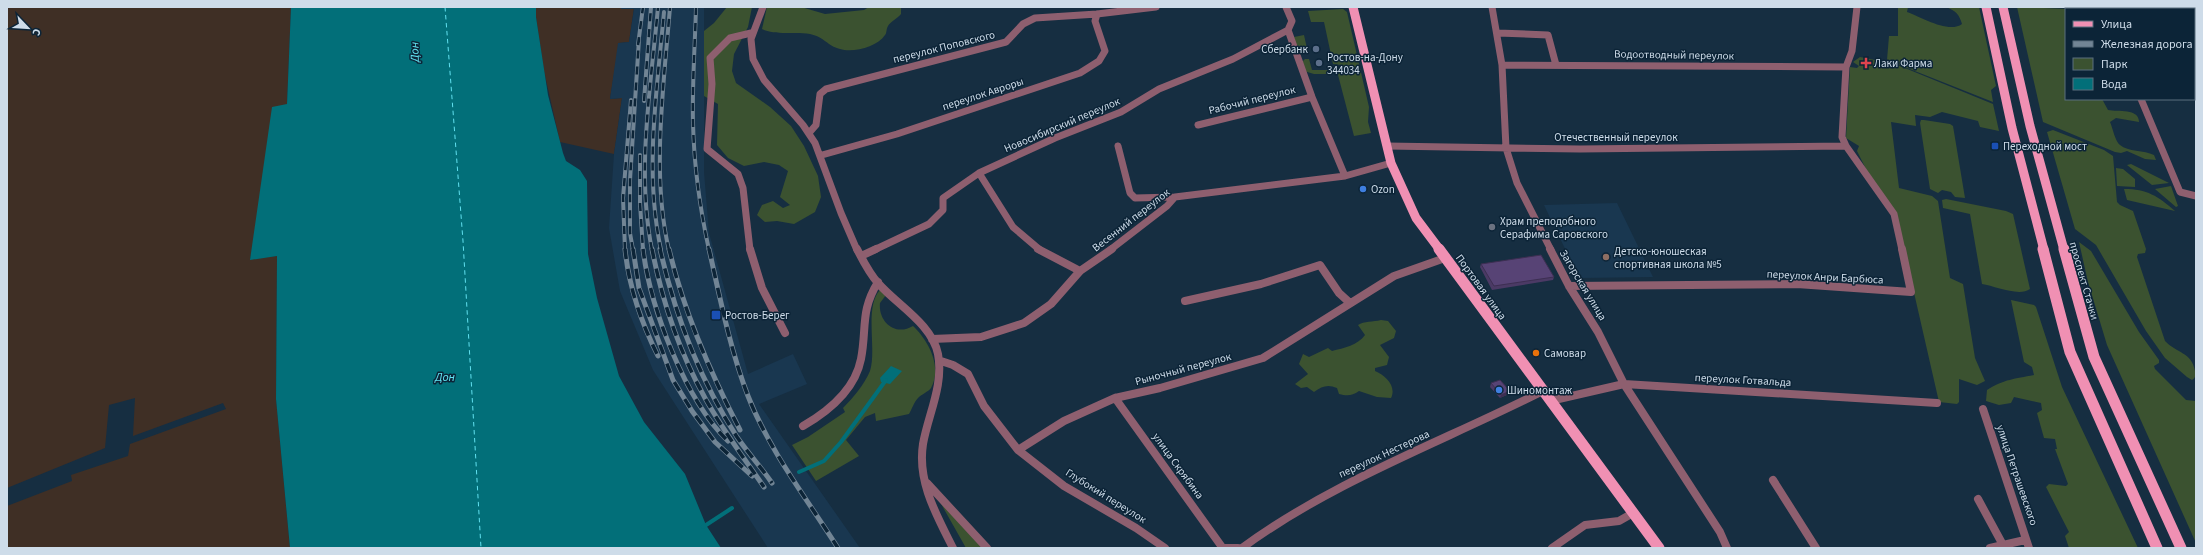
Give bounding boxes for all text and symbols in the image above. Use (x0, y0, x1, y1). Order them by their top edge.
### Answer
north arrow (8, 8, 48, 48)
legend (2065, 8, 2195, 100)
text: Улица (2101, 16, 2132, 33)
text: С (28, 26, 45, 39)
street label: переулок Поповского (891, 27, 997, 67)
text: Железная дорога (2101, 36, 2193, 53)
water label: Дон (406, 41, 424, 63)
place label: Сбербанк (1261, 42, 1309, 57)
marker: Сбербанк (1311, 44, 1321, 54)
street label: Водоотводный переулок (1614, 46, 1735, 64)
place label: Ростов-на-Дону 344034 (1327, 50, 1403, 78)
place label: Лаки Фарма (1874, 56, 1932, 71)
text: Парк (2101, 56, 2127, 73)
marker: Ростов-на-Дону 344034 (1314, 58, 1324, 68)
marker: Лаки Фарма (1861, 58, 1871, 68)
street label: переулок Авроры (940, 74, 1026, 114)
text: Вода (2101, 76, 2127, 93)
street label: Рабочий переулок (1207, 82, 1298, 118)
street label: Новосибирский переулок (1002, 94, 1123, 156)
street label: Отечественный переулок (1554, 130, 1678, 145)
place label: Переходной мост (2003, 139, 2087, 154)
marker: Переходной мост (1990, 141, 2000, 151)
place label: Ozon (1371, 182, 1395, 197)
marker: Ozon (1358, 184, 1368, 194)
street label: Весенний переулок (1089, 185, 1173, 255)
place label: Храм преподобного Серафима Саровского (1500, 214, 1608, 242)
marker: Храм преподобного Серафима Саровского (1487, 222, 1497, 232)
street label: проспект Стачки (2066, 240, 2102, 322)
place label: Детско-юношеская спортивная школа №5 (1614, 244, 1722, 272)
street label: Загорская улица (1556, 247, 1610, 323)
street label: Портовая улица (1452, 251, 1510, 323)
marker: Детско-юношеская спортивная школа №5 (1601, 252, 1611, 262)
street label: переулок Анри Барбюса (1766, 266, 1884, 288)
place label: Ростов-Берег (725, 308, 790, 323)
marker: Ростов-Берег (710, 309, 722, 321)
place label: Самовар (1544, 346, 1586, 361)
marker: Самовар (1531, 348, 1541, 358)
street label: Рыночный переулок (1133, 349, 1233, 389)
water label: Дон (434, 369, 456, 386)
street label: переулок Готвальда (1694, 370, 1792, 390)
place label: Шиномонтаж (1507, 383, 1572, 398)
marker: Шиномонтаж (1494, 385, 1504, 395)
street label: улица Петрашевского (1993, 423, 2041, 527)
street label: переулок Нестерова (1336, 426, 1432, 482)
street label: улица Скрябина (1149, 430, 1207, 502)
street label: Глубокий переулок (1063, 465, 1150, 527)

